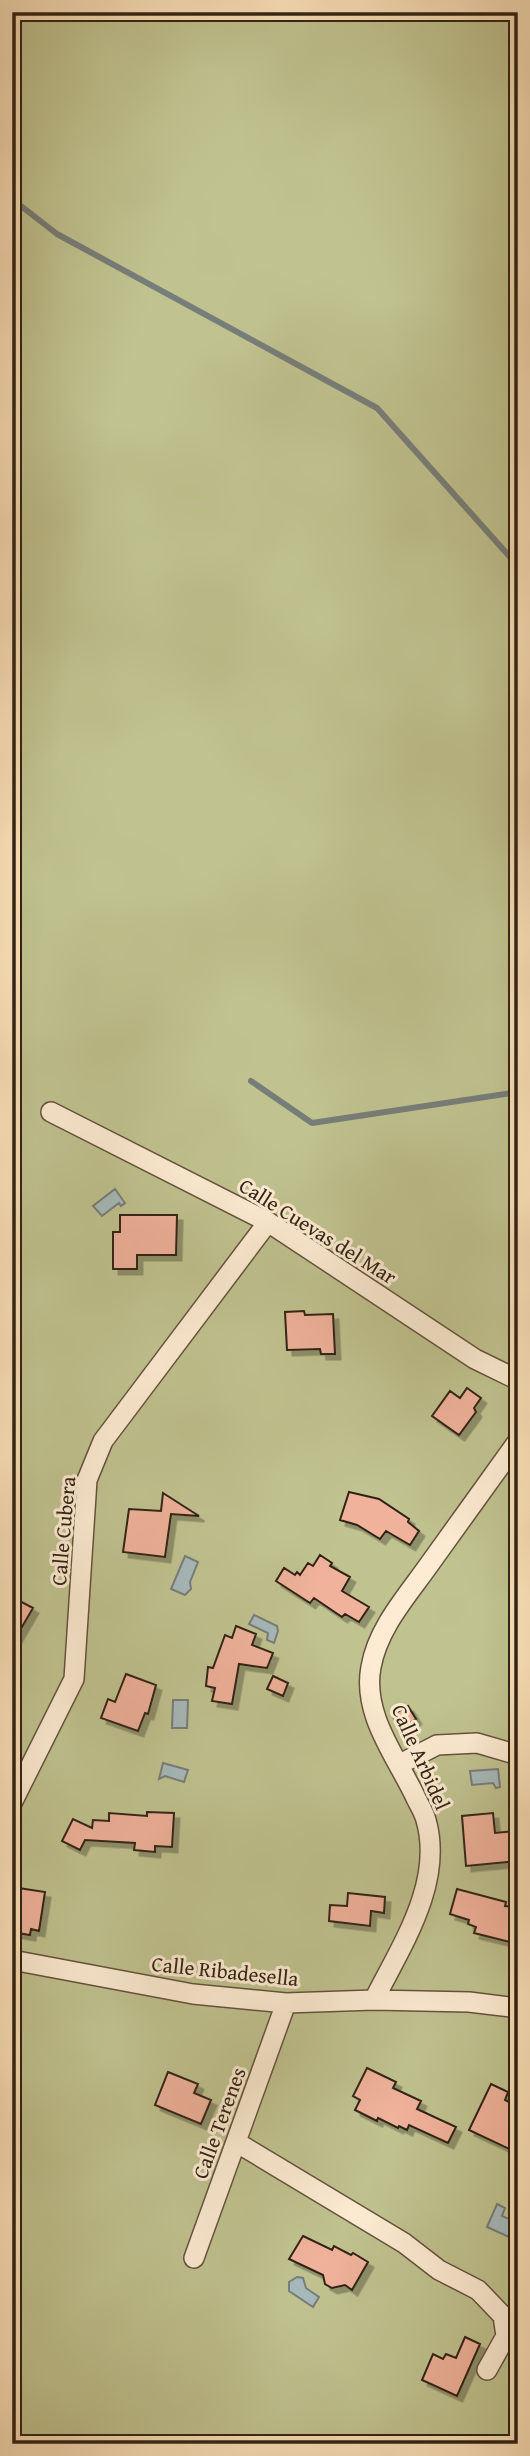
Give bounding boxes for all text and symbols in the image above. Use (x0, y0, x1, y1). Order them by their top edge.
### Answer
street label: Calle Cuevas del Mar (233, 1170, 403, 1292)
street label: Calle Cubera (43, 1475, 83, 1587)
street label: Calle Arbidel (384, 1699, 458, 1815)
street label: Calle Ribadesella (150, 1948, 300, 1994)
street label: Calle Terenes (184, 2063, 254, 2183)

